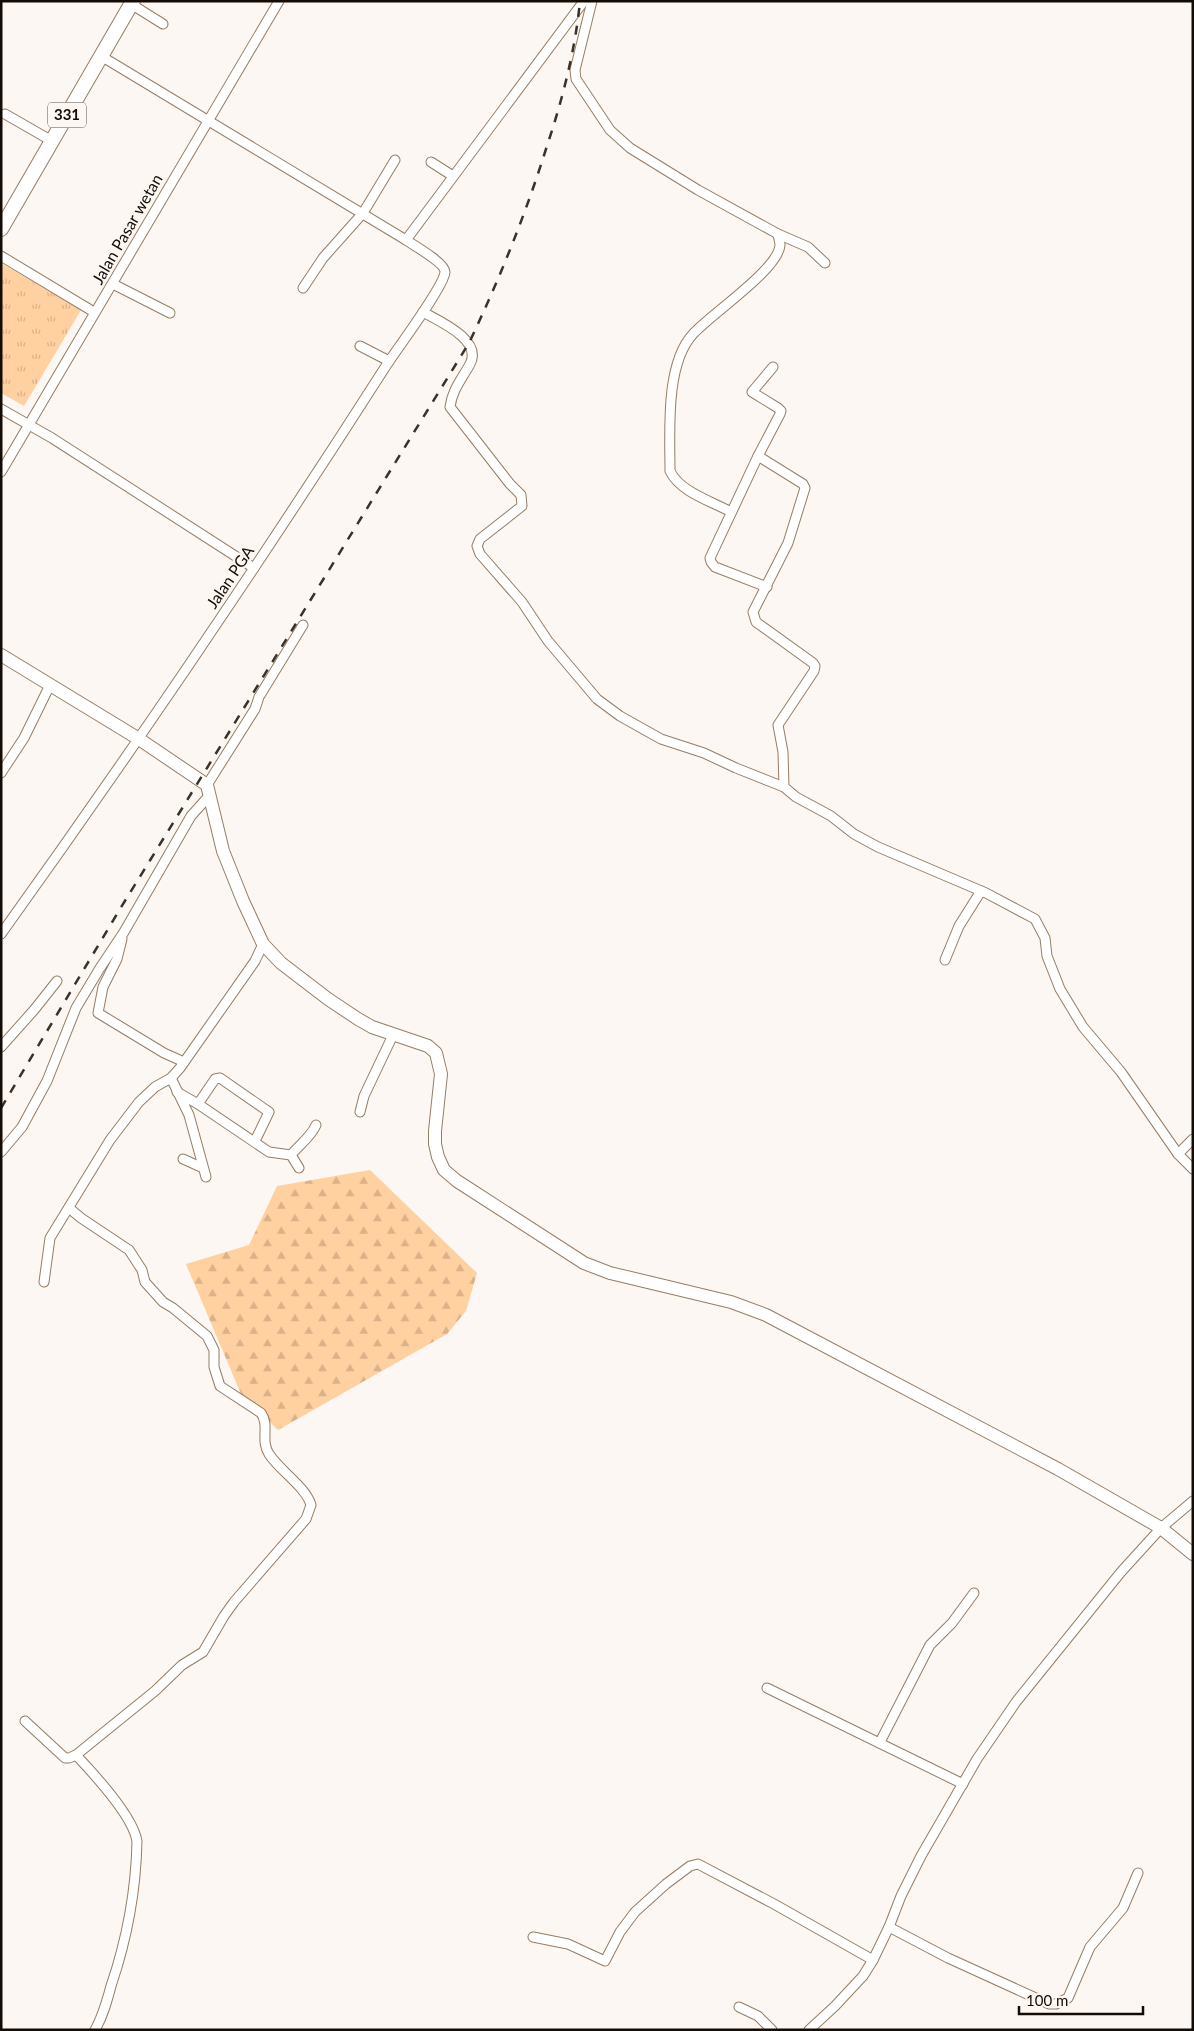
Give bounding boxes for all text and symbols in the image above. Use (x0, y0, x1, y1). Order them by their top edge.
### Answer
road number: 331 (48, 102, 86, 128)
street label: Jalan Pasar wetan (87, 170, 166, 287)
street label: Jalan PGA (202, 542, 257, 612)
scale bar (1019, 1984, 1143, 2016)
text: 100 m (1026, 1991, 1068, 2009)

